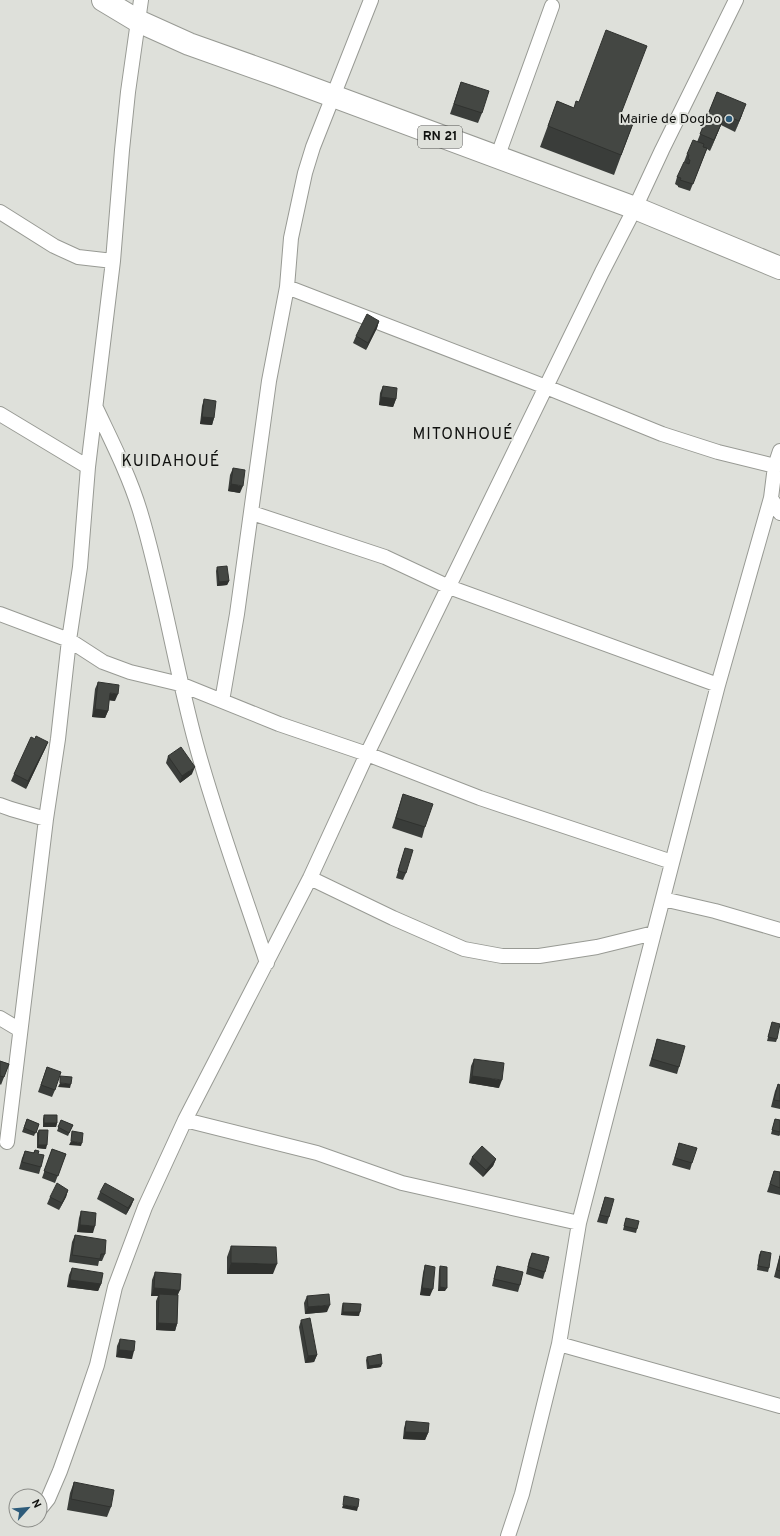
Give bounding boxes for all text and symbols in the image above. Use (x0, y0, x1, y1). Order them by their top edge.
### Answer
place label: Mairie de Dogbo (620, 111, 721, 128)
marker: Mairie de Dogbo (724, 114, 734, 124)
road number: RN 21 (418, 126, 462, 148)
district label: MITONHOUÉ (412, 423, 514, 445)
district label: KUIDAHOUÉ (122, 450, 220, 472)
north arrow (8, 1488, 48, 1528)
text: N (28, 1497, 44, 1511)

